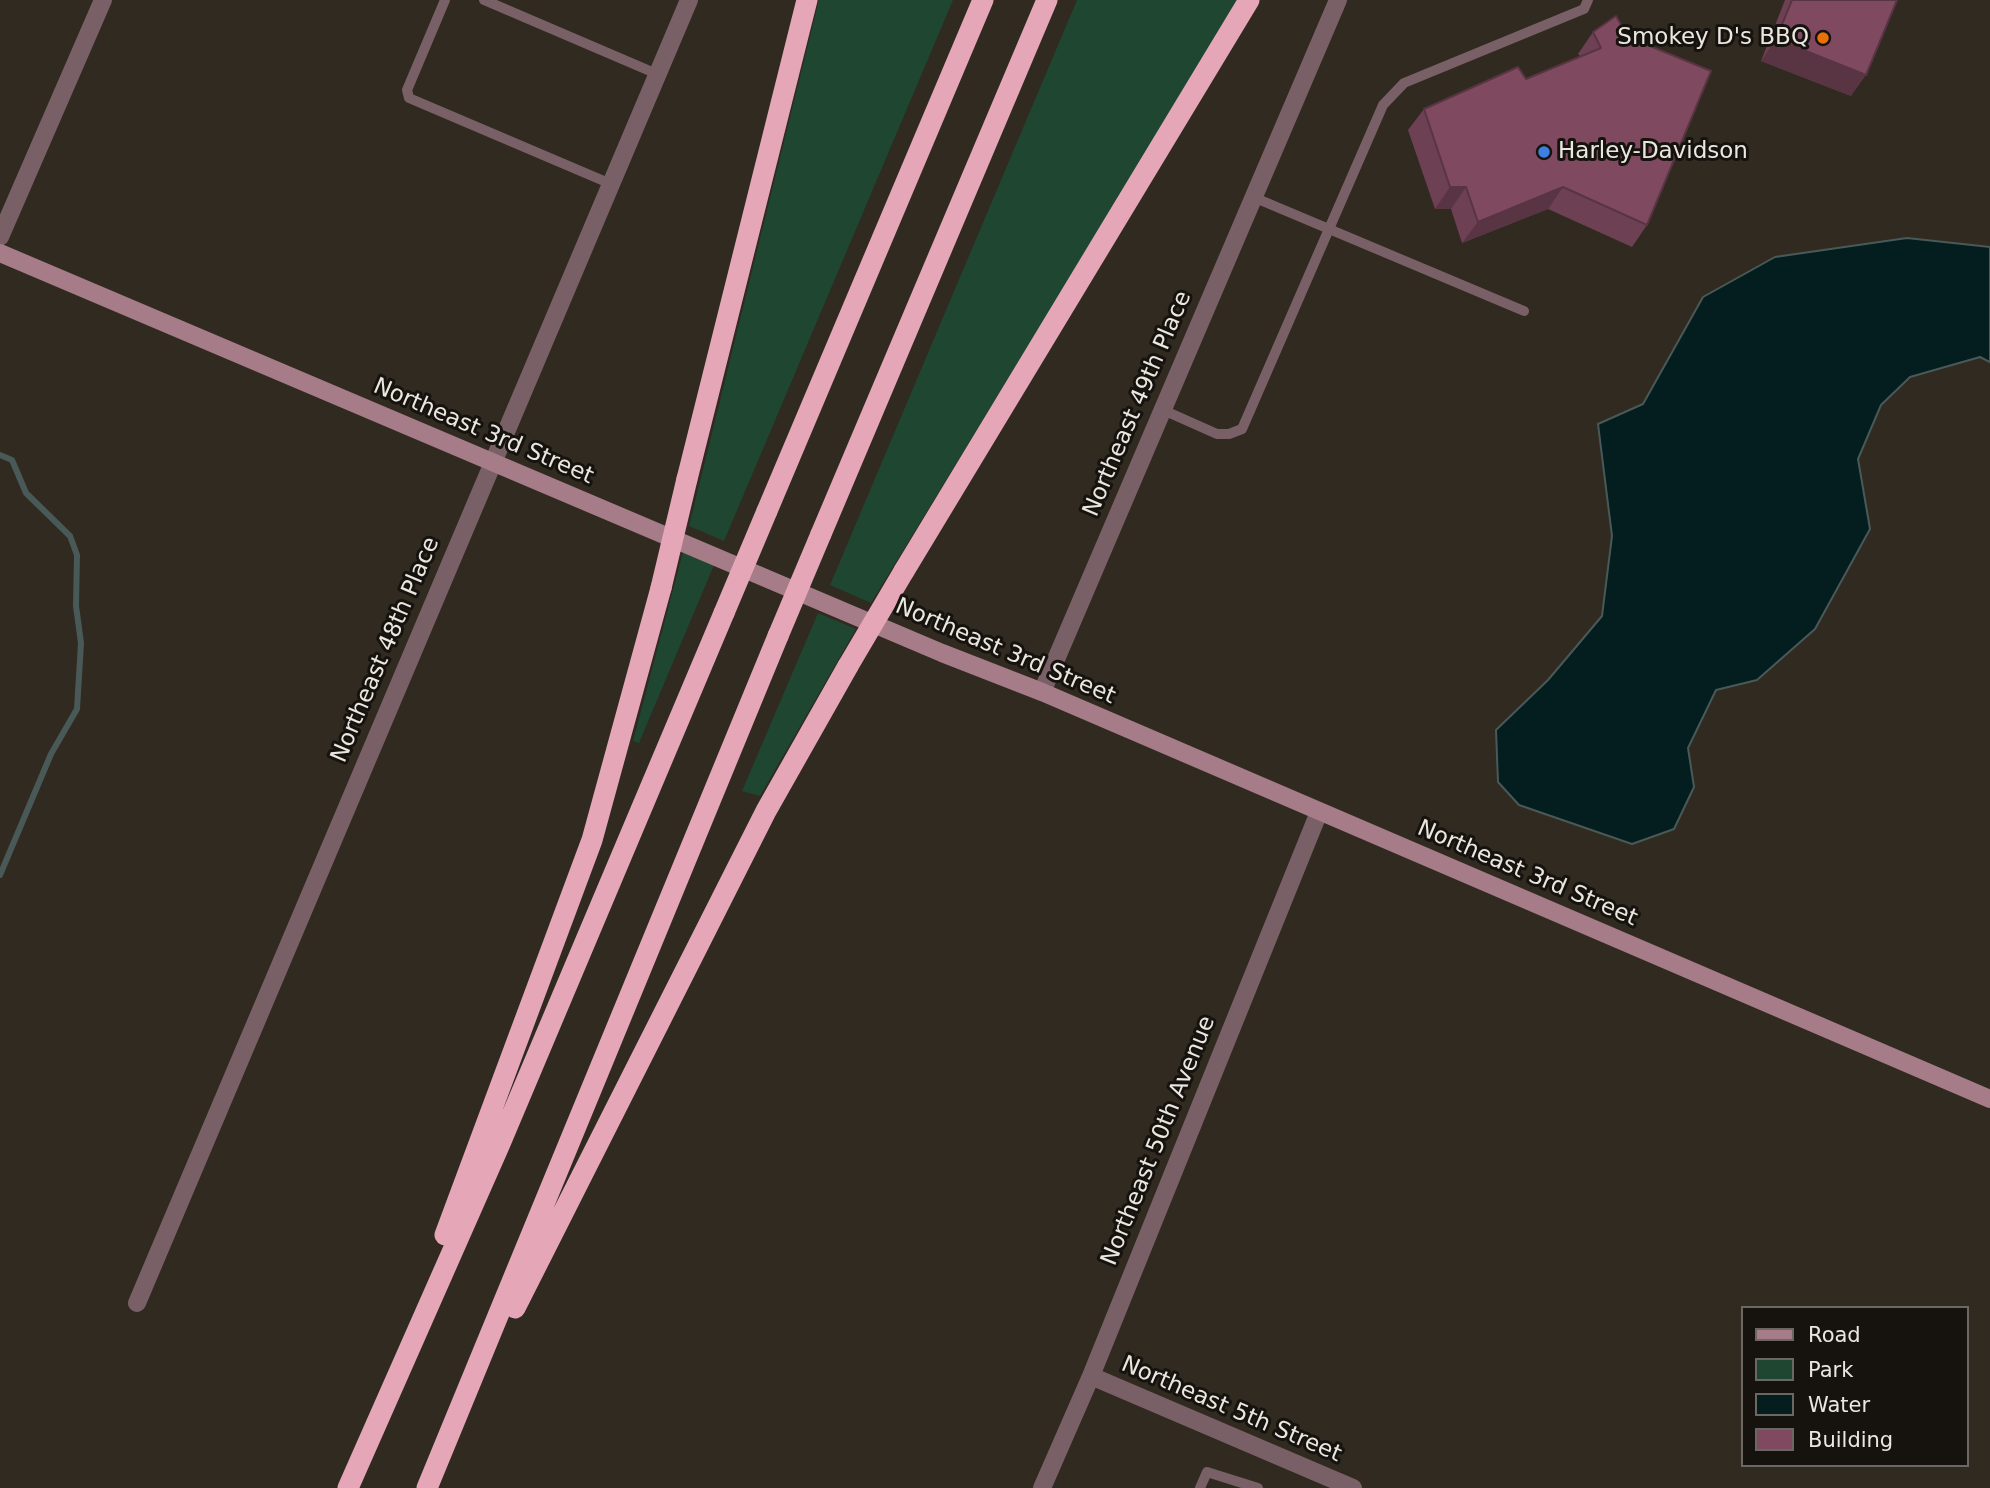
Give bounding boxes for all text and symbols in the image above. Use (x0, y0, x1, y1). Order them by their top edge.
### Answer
place label: Smokey D's BBQ (1617, 24, 1809, 52)
marker: Smokey D's BBQ (1815, 30, 1831, 46)
place label: Harley-Davidson (1558, 138, 1748, 166)
marker: Harley-Davidson (1536, 144, 1552, 160)
street label: Northeast 49th Place (1078, 287, 1198, 521)
street label: Northeast 3rd Street (369, 373, 597, 491)
street label: Northeast 48th Place (326, 533, 446, 767)
street label: Northeast 3rd Street (891, 593, 1119, 711)
street label: Northeast 3rd Street (1413, 815, 1641, 933)
street label: Northeast 50th Avenue (1096, 1012, 1222, 1270)
legend (1742, 1306, 1969, 1467)
text: Road (1808, 1323, 1861, 1347)
street label: Northeast 5th Street (1117, 1351, 1345, 1469)
text: Park (1808, 1358, 1853, 1382)
text: Water (1808, 1393, 1870, 1417)
text: Building (1808, 1428, 1893, 1452)

